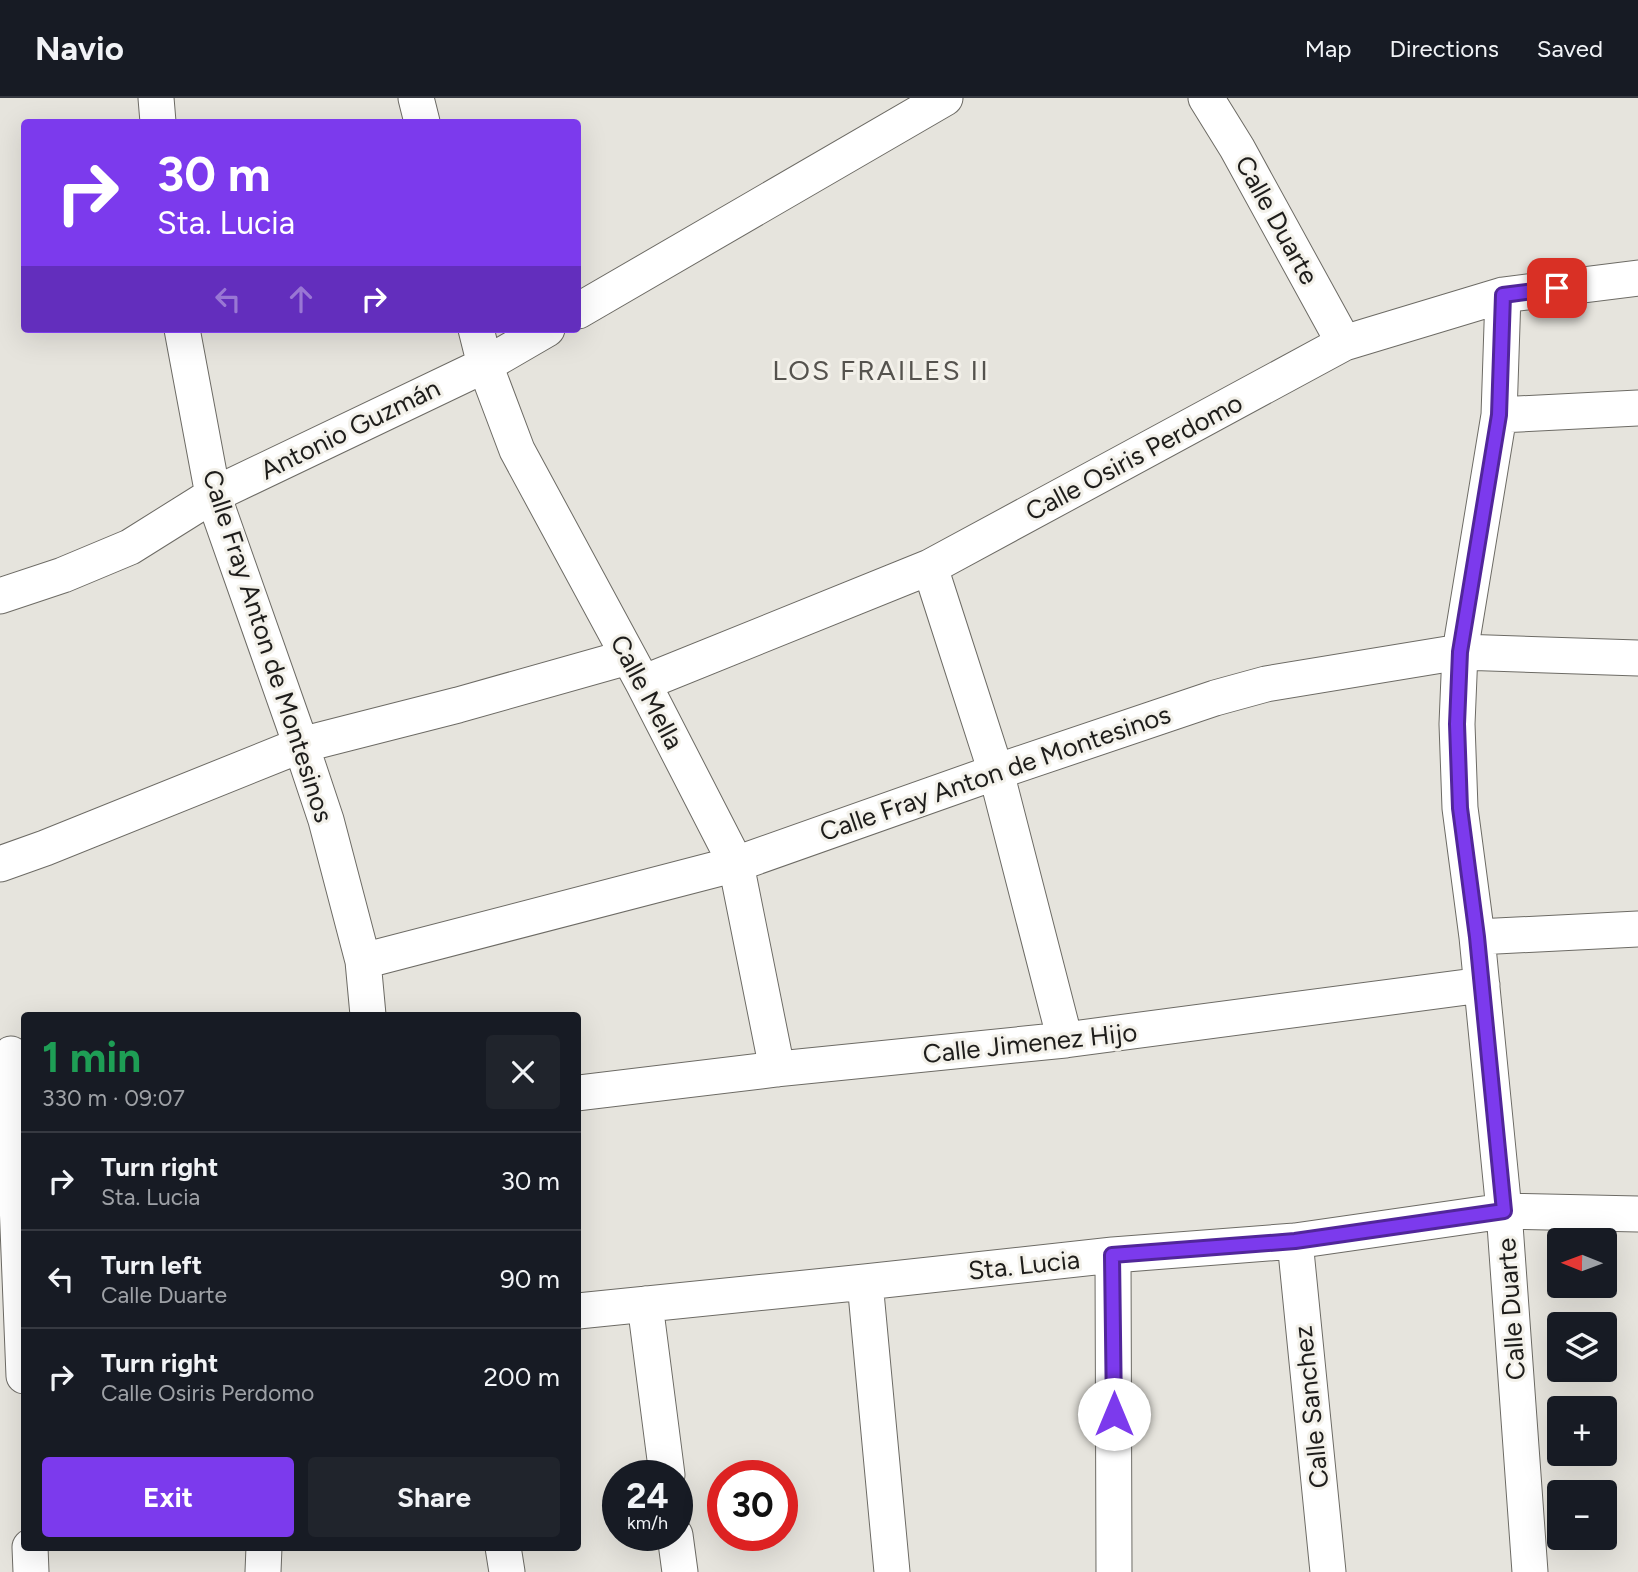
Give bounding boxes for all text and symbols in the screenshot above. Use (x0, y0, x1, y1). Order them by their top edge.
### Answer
text: Navio (35, 29, 124, 68)
text: Map (1305, 34, 1351, 63)
text: Directions (1389, 34, 1499, 63)
text: Saved (1537, 34, 1603, 63)
text: 30 m (157, 144, 270, 203)
icon: right (42, 147, 133, 238)
street label: Calle Duarte (1228, 150, 1326, 290)
text: Sta. Lucia (157, 204, 295, 242)
pin (1527, 258, 1587, 318)
icon: arrive (1538, 269, 1576, 307)
icon: left (209, 280, 247, 318)
icon: ahead (282, 280, 320, 318)
icon: right (355, 280, 393, 318)
district label: LOS FRAILES II (772, 353, 990, 387)
street label: Antonio Guzmán (255, 372, 445, 486)
street label: Calle Osiris Perdomo (1020, 386, 1248, 528)
street label: Calle Fray Anton de Montesinos (196, 466, 340, 826)
street label: Calle Mella (604, 629, 690, 755)
street label: Calle Fray Anton de Montesinos (815, 698, 1175, 848)
street label: Calle Jimenez Hijo (921, 1016, 1139, 1070)
text: 1 min (42, 1032, 141, 1083)
button: close (486, 1035, 560, 1109)
text: 330 m · 09:07 (42, 1084, 185, 1112)
text: Turn right (101, 1151, 218, 1183)
icon: right (42, 1162, 80, 1200)
text: 30 m (501, 1165, 560, 1197)
text: Sta. Lucia (101, 1183, 200, 1211)
north arrow (1547, 1228, 1617, 1298)
map controls (1547, 1228, 1617, 1550)
street label: Calle Duarte (1490, 1237, 1532, 1381)
street label: Sta. Lucia (967, 1243, 1081, 1287)
text: Turn left (101, 1249, 202, 1281)
icon: left (42, 1260, 80, 1298)
text: 90 m (500, 1263, 560, 1295)
text: Calle Duarte (101, 1281, 227, 1309)
button: layers (1547, 1312, 1617, 1382)
street label: Calle Sanchez (1287, 1324, 1335, 1490)
text: Turn right (101, 1347, 218, 1379)
icon: right (42, 1358, 80, 1396)
text: 200 m (484, 1361, 560, 1393)
position arrow (1077, 1377, 1151, 1451)
text: Calle Osiris Perdomo (101, 1379, 314, 1407)
button: + (1547, 1396, 1617, 1466)
button: Exit (42, 1457, 294, 1537)
button: Share (308, 1457, 560, 1537)
speed limit sign: 30 (707, 1460, 798, 1551)
text: 24 (626, 1475, 669, 1517)
button: − (1547, 1480, 1617, 1550)
text: km/h (627, 1512, 668, 1534)

